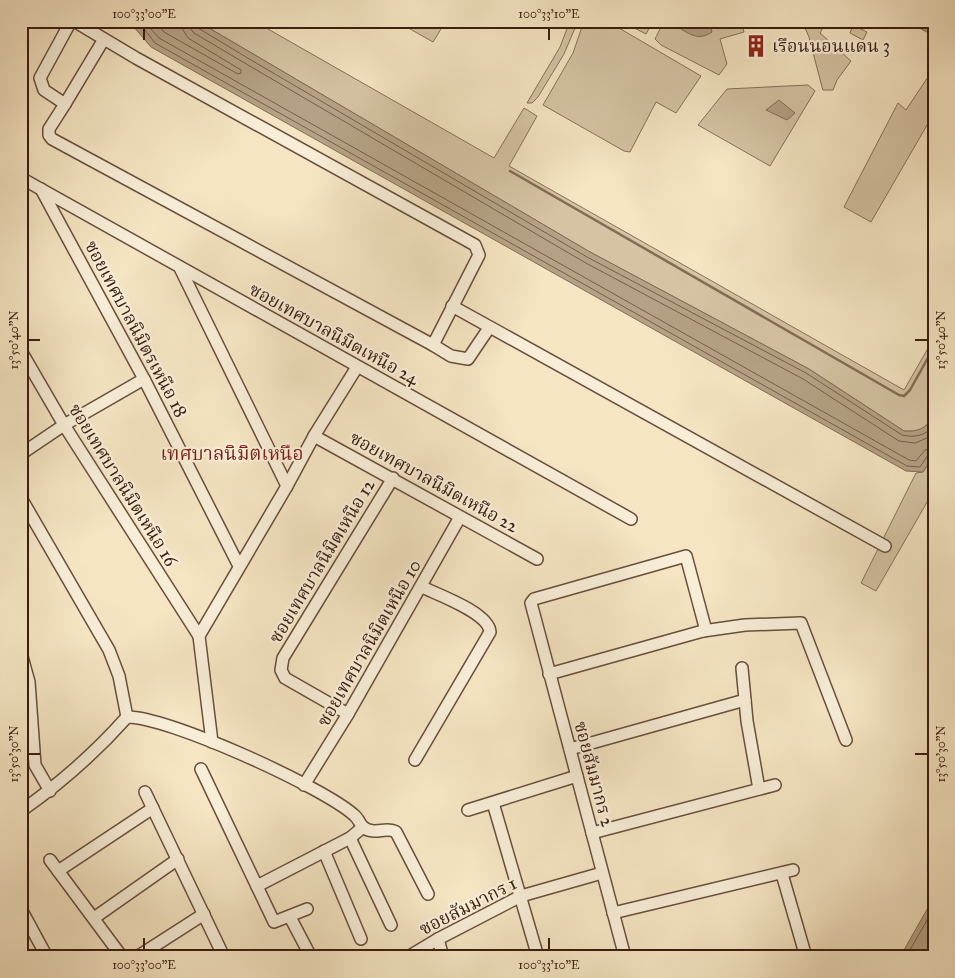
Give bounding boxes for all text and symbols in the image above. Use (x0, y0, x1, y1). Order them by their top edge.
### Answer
text: 100°33'00"E (112, 7, 176, 21)
text: 100°33'10"E (518, 7, 580, 21)
building icon: เรือนนอนแดน 3 (743, 33, 769, 59)
place label: เรือนนอนแดน 3 (772, 35, 890, 57)
street label: ซอยเทศบาลนิมิตรเหนือ 18 (80, 237, 192, 421)
street label: ซอยเทศบาลนิมิตเหนือ 24 (245, 278, 423, 390)
text: 13°50'40"N (7, 311, 21, 369)
text: 13°50'40"N (934, 311, 948, 369)
street label: ซอยเทศบาลนิมิตเหนือ 16 (64, 400, 182, 571)
street label: ซอยเทศบาลนิมิตเหนือ 22 (346, 427, 522, 538)
district label: เทศบาลนิมิตเหนือ (161, 442, 303, 465)
street label: ซอยเทศบาลนิมิตเหนือ 12 (264, 475, 380, 647)
street label: ซอยเทศบาลนิมิตเหนือ 10 (312, 556, 426, 730)
street label: ซอยสัมมากร 2 (569, 719, 619, 829)
text: 13°50'30"N (7, 726, 21, 782)
text: 13°50'30"N (934, 726, 948, 782)
street label: ซอยสัมมากร 1 (416, 872, 520, 940)
text: 100°33'00"E (112, 958, 176, 972)
text: 100°33'10"E (518, 958, 580, 972)

